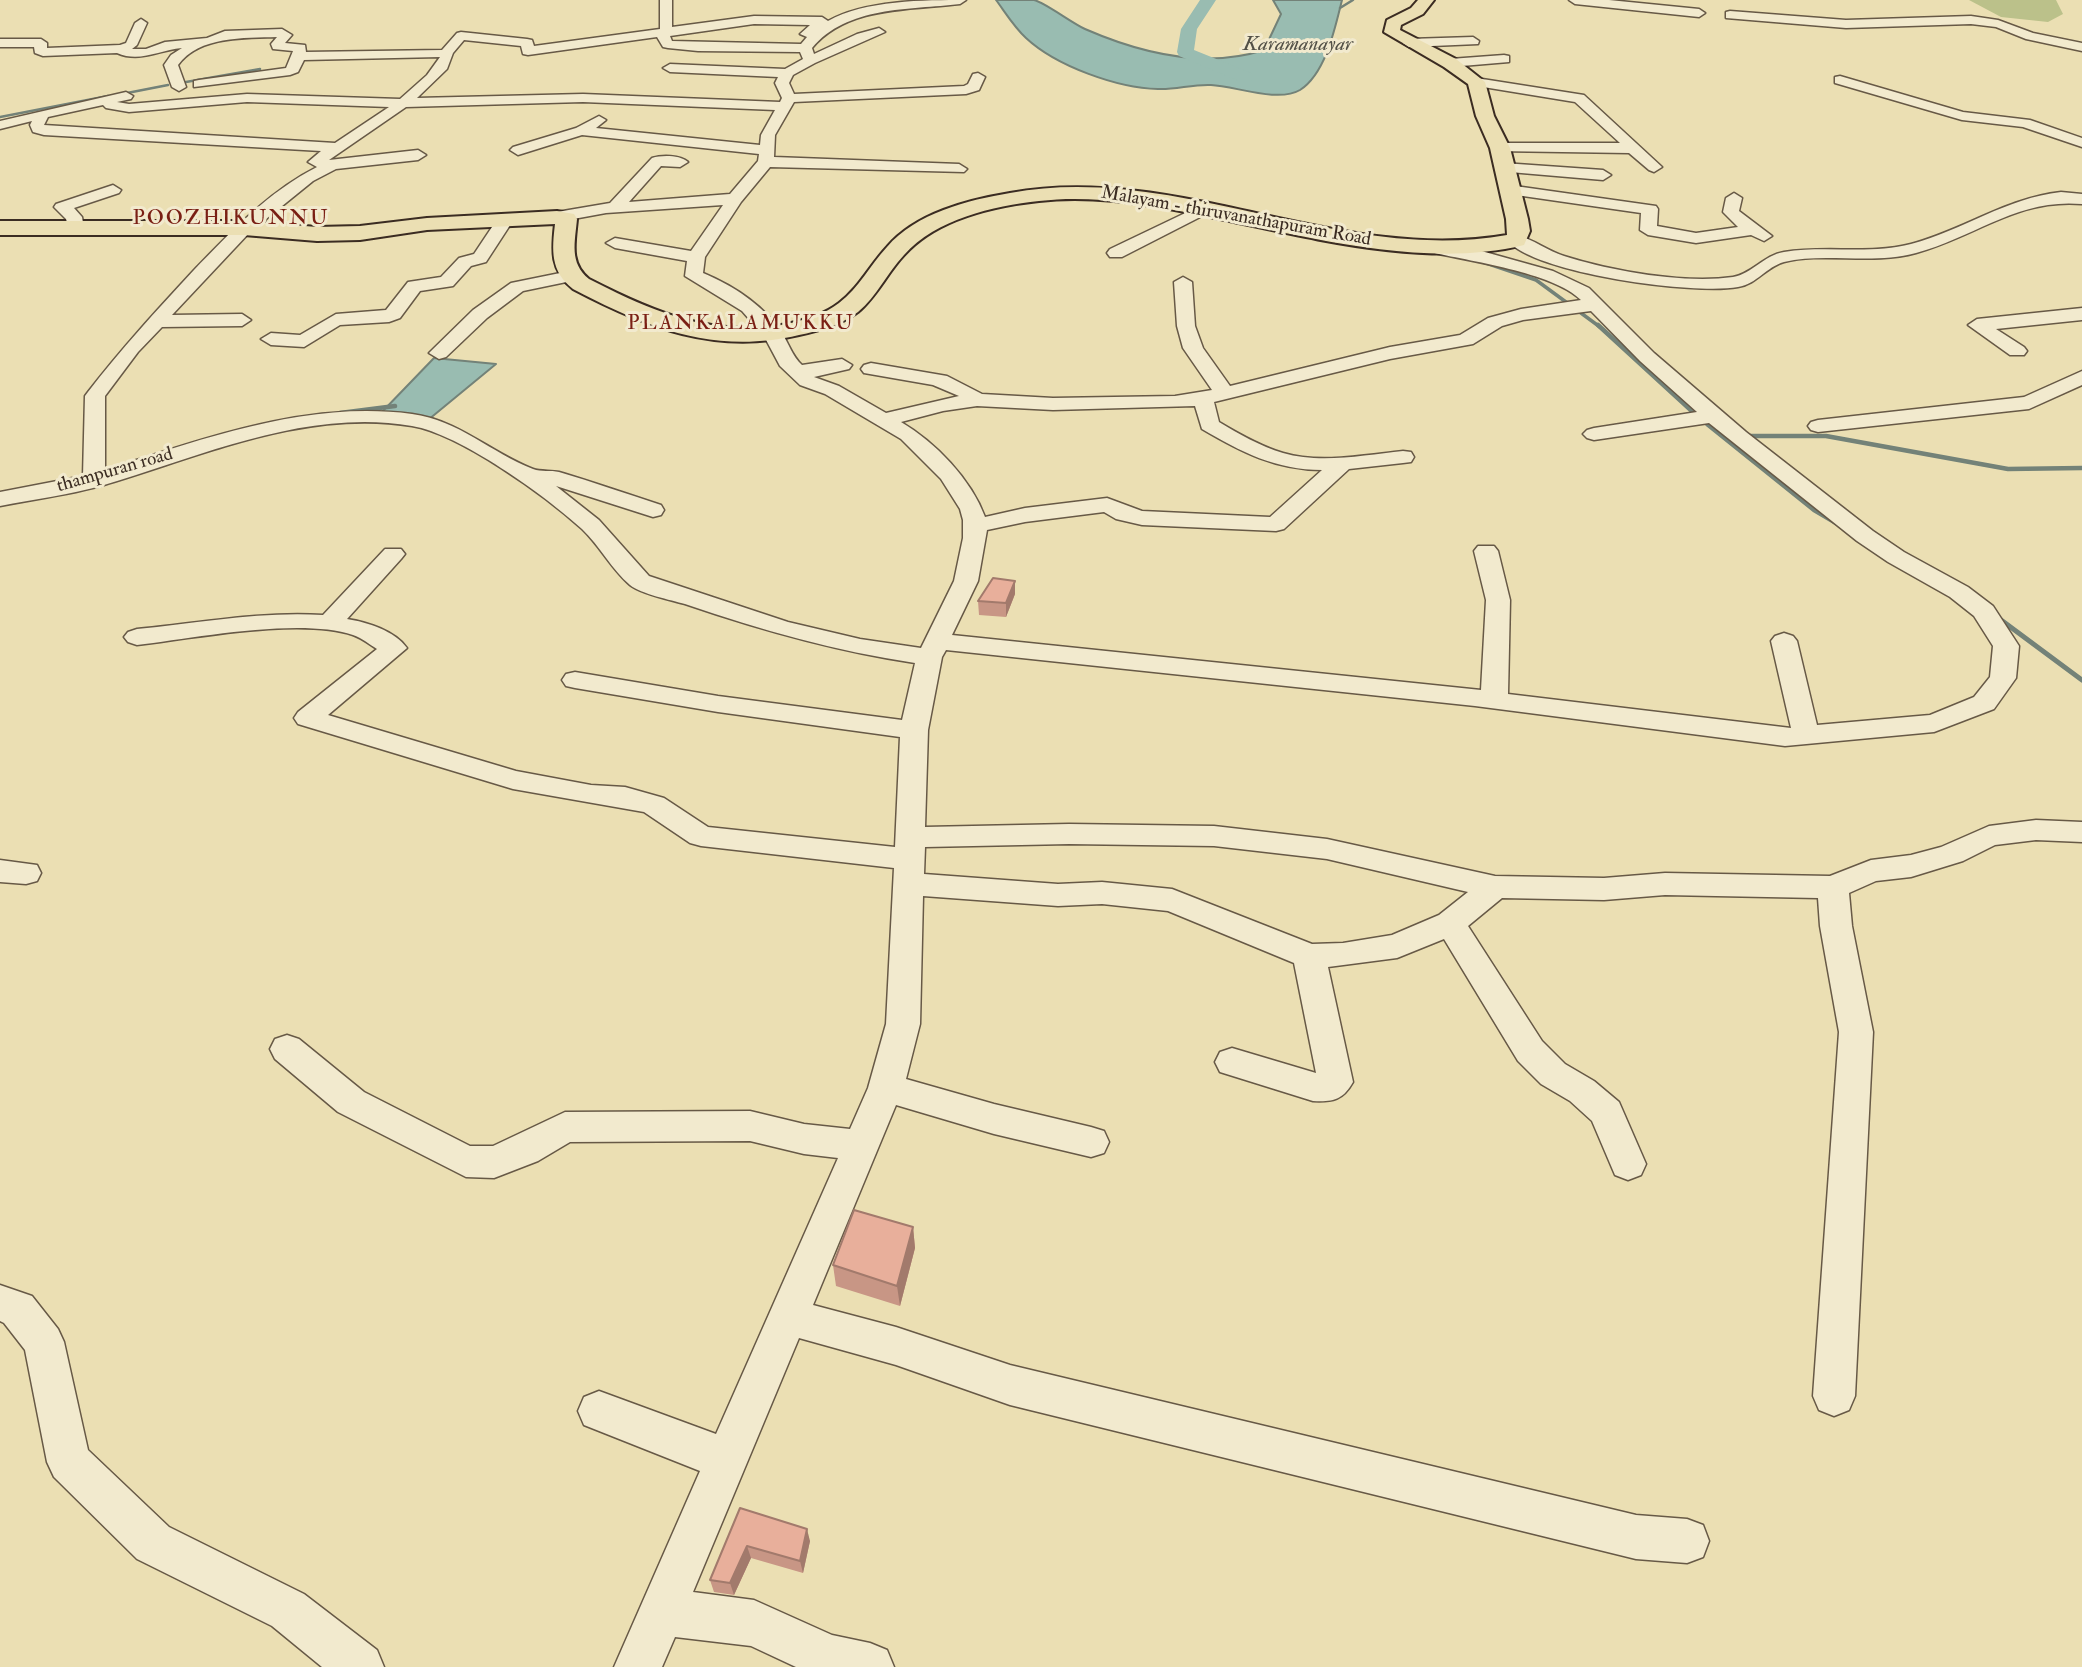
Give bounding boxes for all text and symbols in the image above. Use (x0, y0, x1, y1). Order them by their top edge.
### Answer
water label: Karamanayar (1243, 32, 1353, 58)
street label: Malayam - thiruvanathapuram Road (1099, 182, 1373, 252)
district label: POOZHIKUNNU (134, 206, 328, 232)
district label: PLANKALAMUKKU (629, 311, 853, 337)
street label: thampuran road (54, 444, 176, 498)

